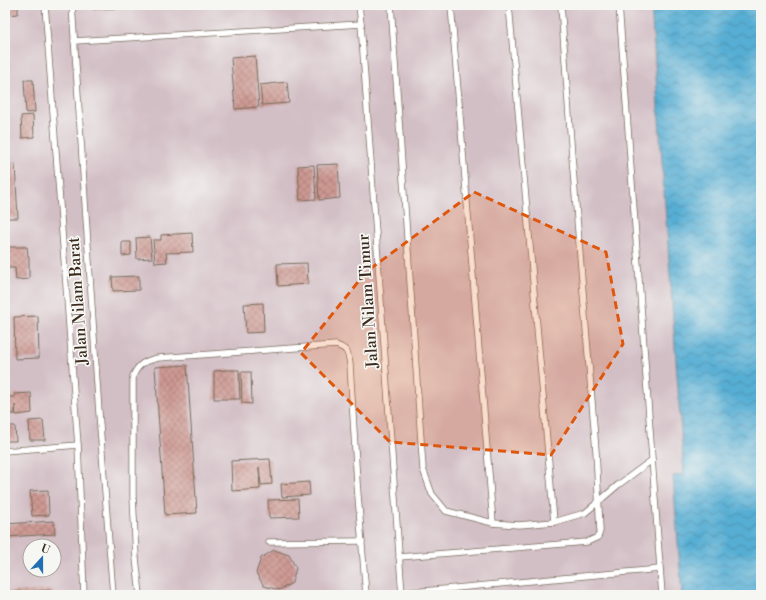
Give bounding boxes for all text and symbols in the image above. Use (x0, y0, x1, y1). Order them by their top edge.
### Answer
street label: Jalan Nilam Timur (353, 233, 383, 370)
street label: Jalan Nilam Barat (64, 236, 93, 366)
north arrow (22, 538, 62, 578)
text: U (39, 542, 52, 558)

